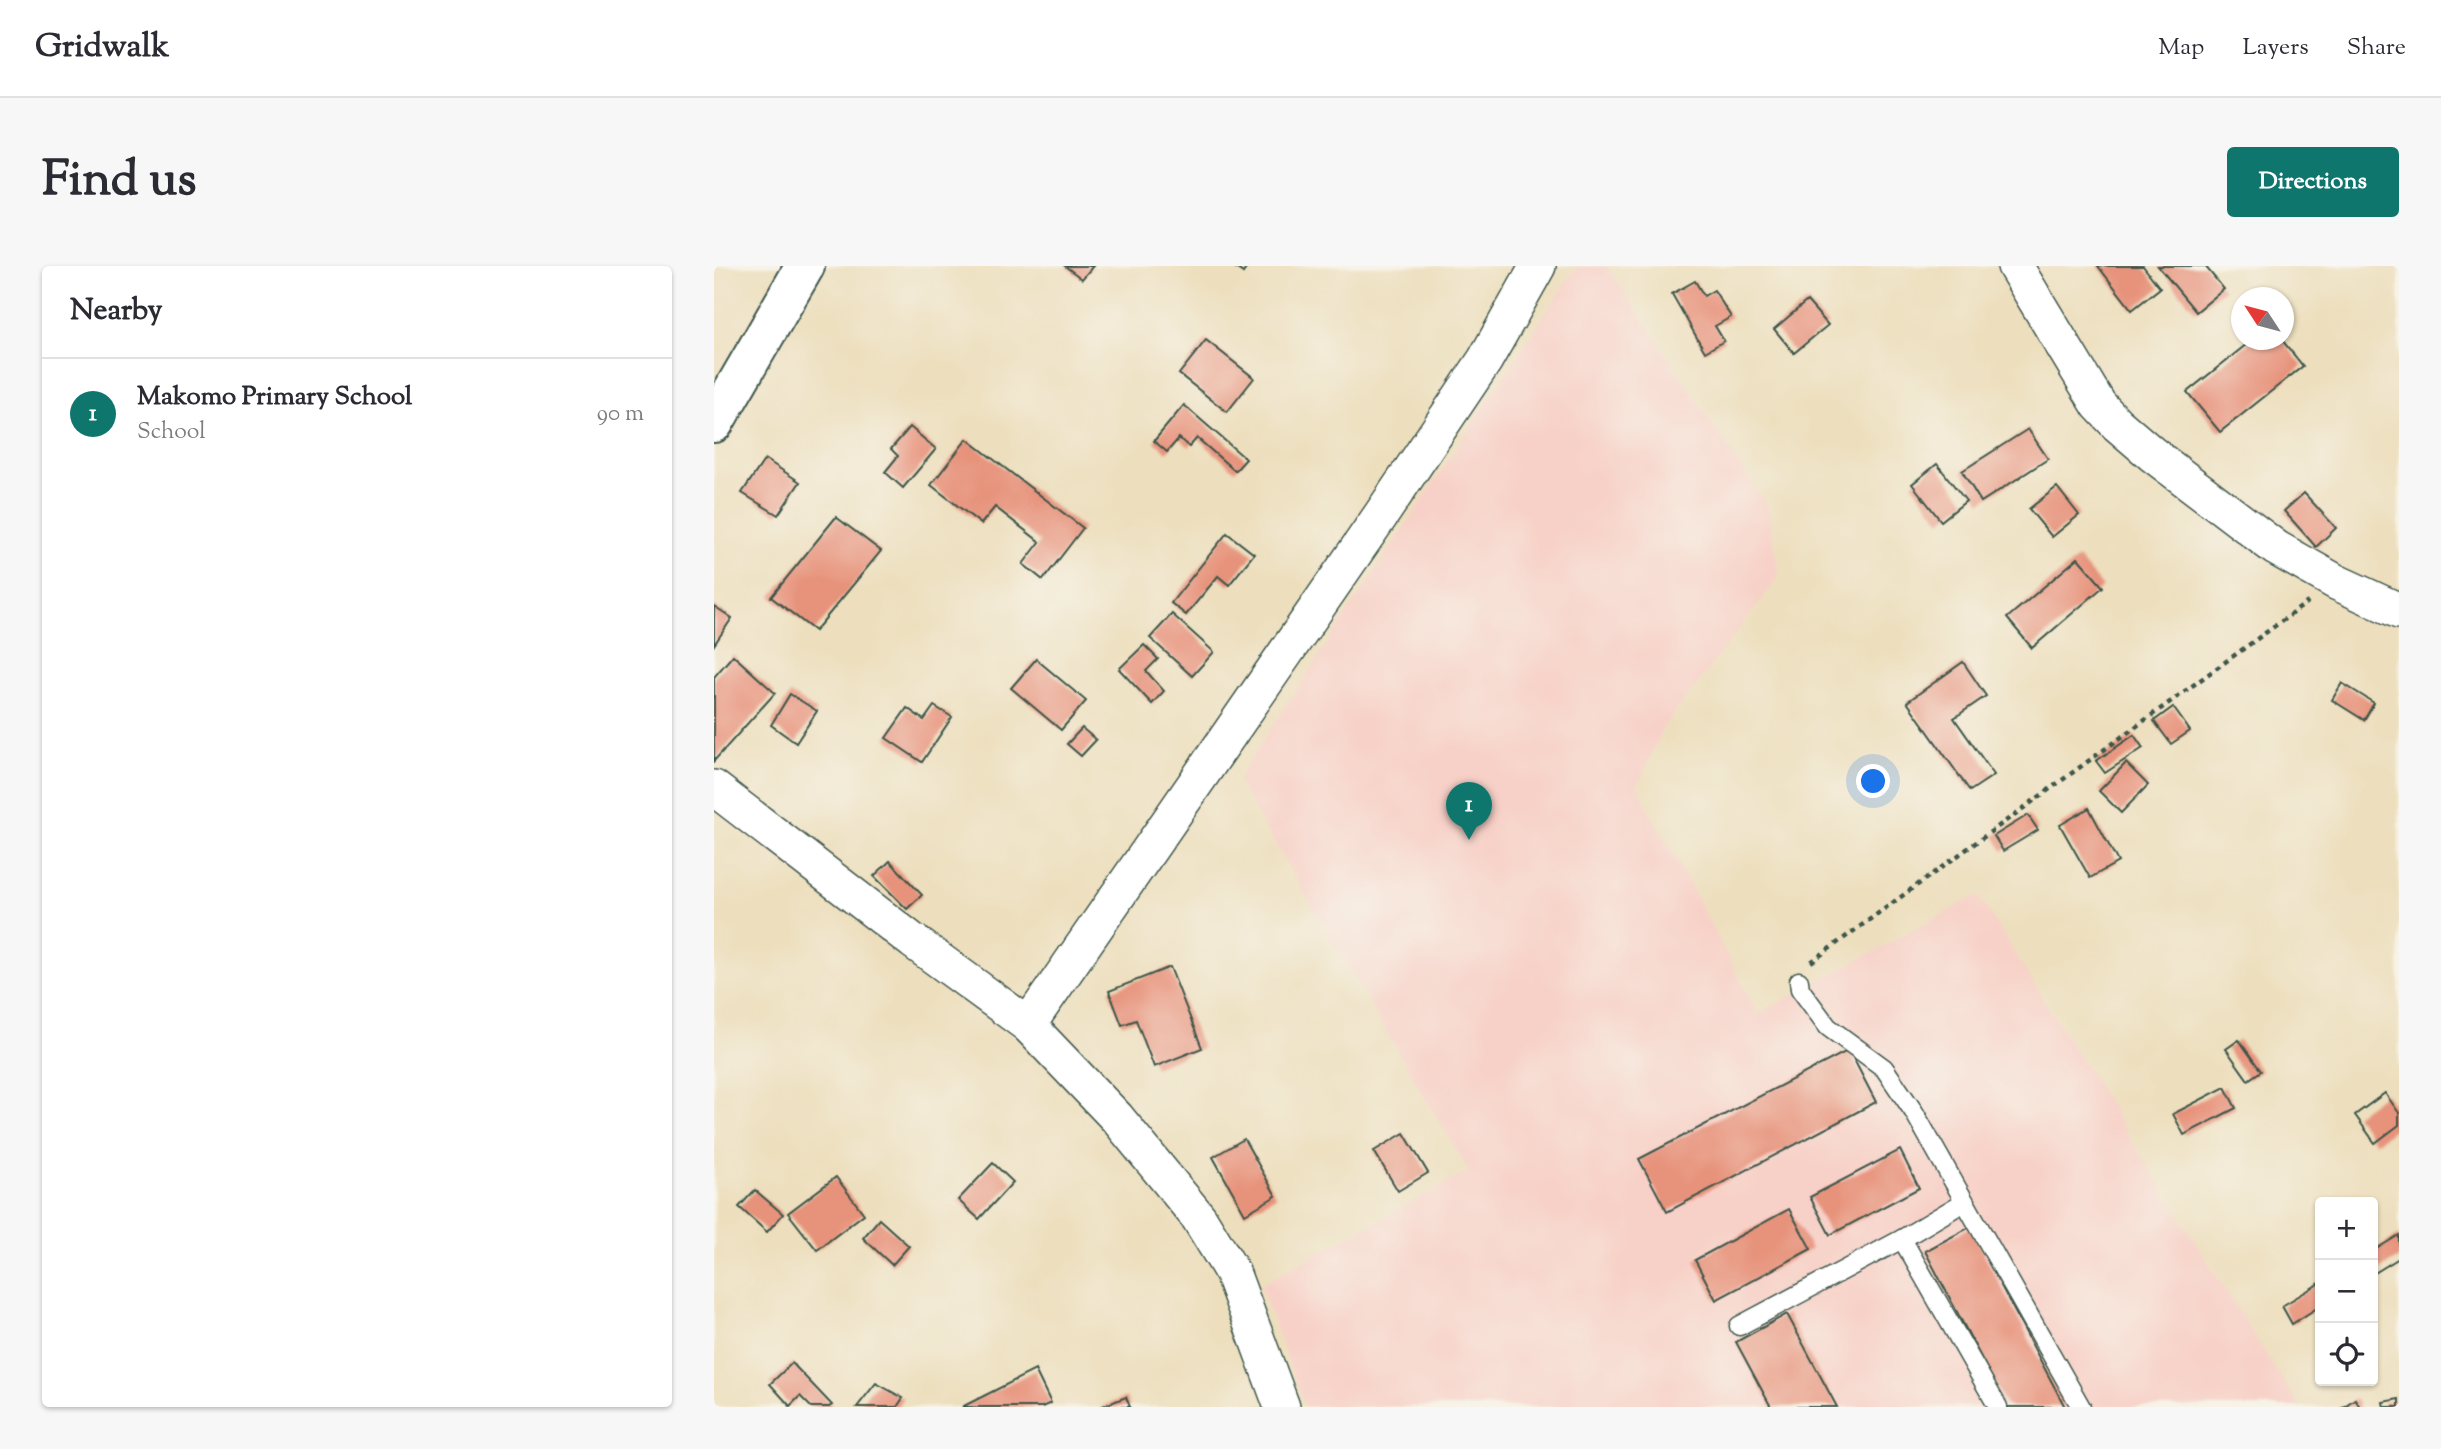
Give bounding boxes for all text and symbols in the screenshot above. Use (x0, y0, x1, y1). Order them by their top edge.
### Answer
text: Gridwalk (35, 24, 169, 72)
text: Map (2158, 31, 2204, 65)
text: Layers (2242, 31, 2309, 65)
text: Share (2347, 31, 2406, 65)
text: Find us (42, 147, 196, 217)
button: Directions (2227, 147, 2399, 217)
north arrow (2231, 287, 2294, 350)
text: Nearby (70, 290, 162, 333)
text: Makomo Primary School (137, 379, 412, 416)
text: 1 (89, 398, 97, 431)
text: 90 m (597, 398, 644, 431)
text: School (137, 416, 206, 449)
your location (1856, 764, 1890, 798)
pin: 1 (1446, 782, 1492, 840)
map controls (2315, 1197, 2378, 1386)
button: + (2315, 1197, 2378, 1260)
button: − (2315, 1260, 2378, 1323)
button: locate (2315, 1323, 2378, 1386)

